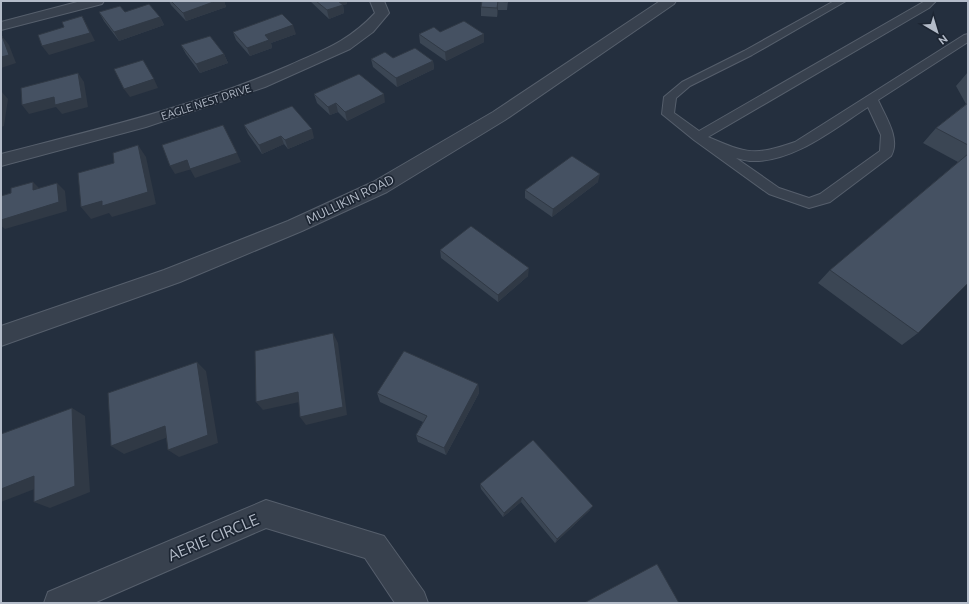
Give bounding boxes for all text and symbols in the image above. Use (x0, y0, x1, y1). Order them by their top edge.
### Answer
north arrow (917, 12, 957, 52)
text: N (936, 33, 950, 47)
street label: EAGLE NEST DRIVE (159, 82, 253, 122)
street label: MULLIKIN ROAD (304, 172, 396, 226)
street label: AERIE CIRCLE (165, 510, 261, 564)

